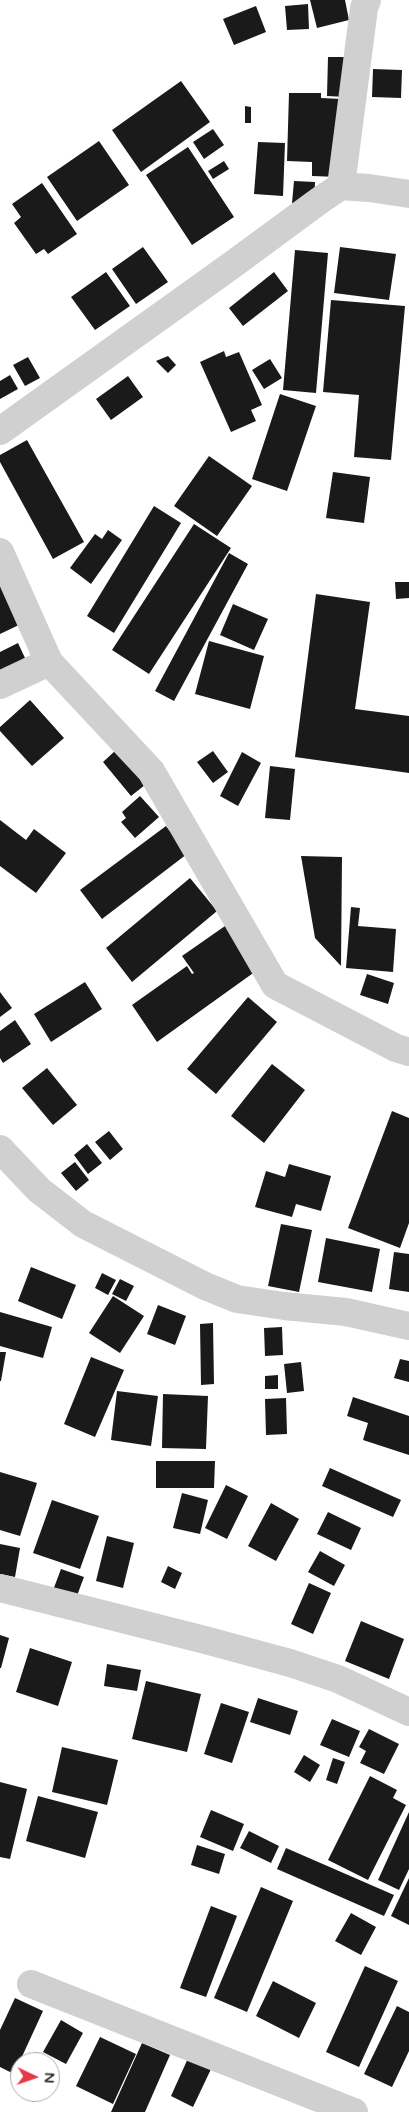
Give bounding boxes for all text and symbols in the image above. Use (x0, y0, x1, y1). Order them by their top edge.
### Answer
north arrow (10, 2052, 60, 2102)
text: N (41, 2072, 58, 2084)

